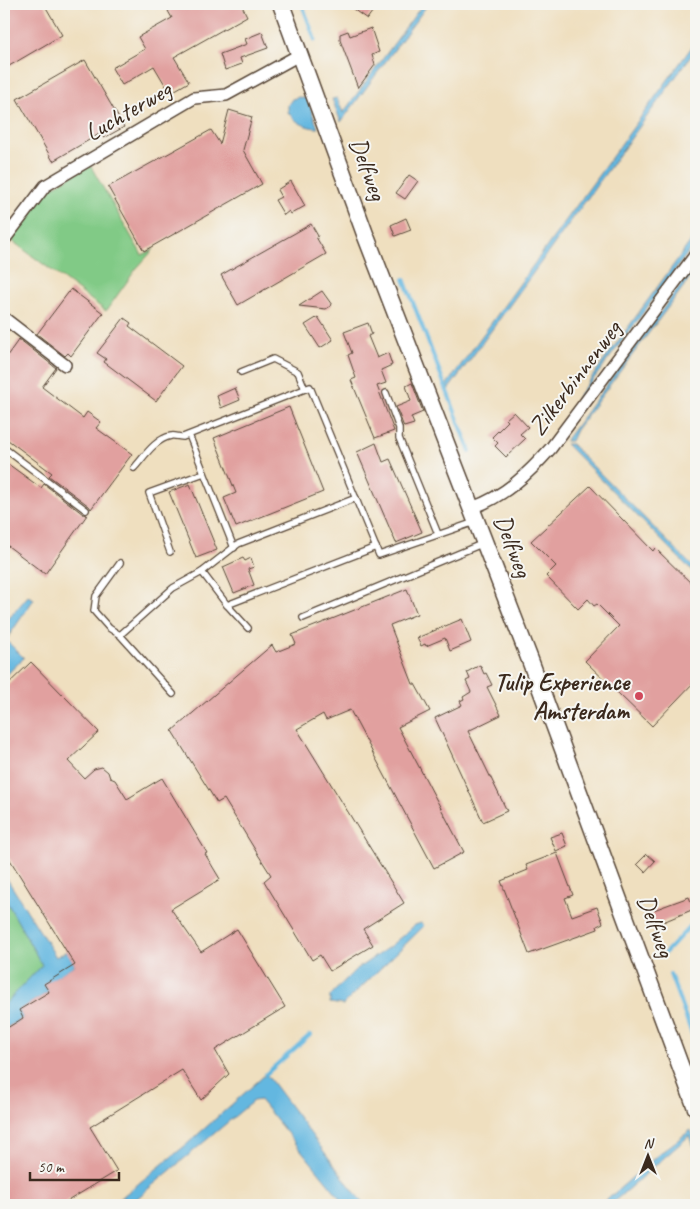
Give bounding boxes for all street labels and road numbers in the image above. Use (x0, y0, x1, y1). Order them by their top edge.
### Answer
street label: Luchterweg (79, 72, 179, 148)
street label: Delfweg (342, 133, 394, 206)
street label: Zilkerbinnenweg (521, 313, 630, 442)
street label: Delfweg (487, 510, 540, 583)
street label: Delfweg (630, 890, 682, 963)

